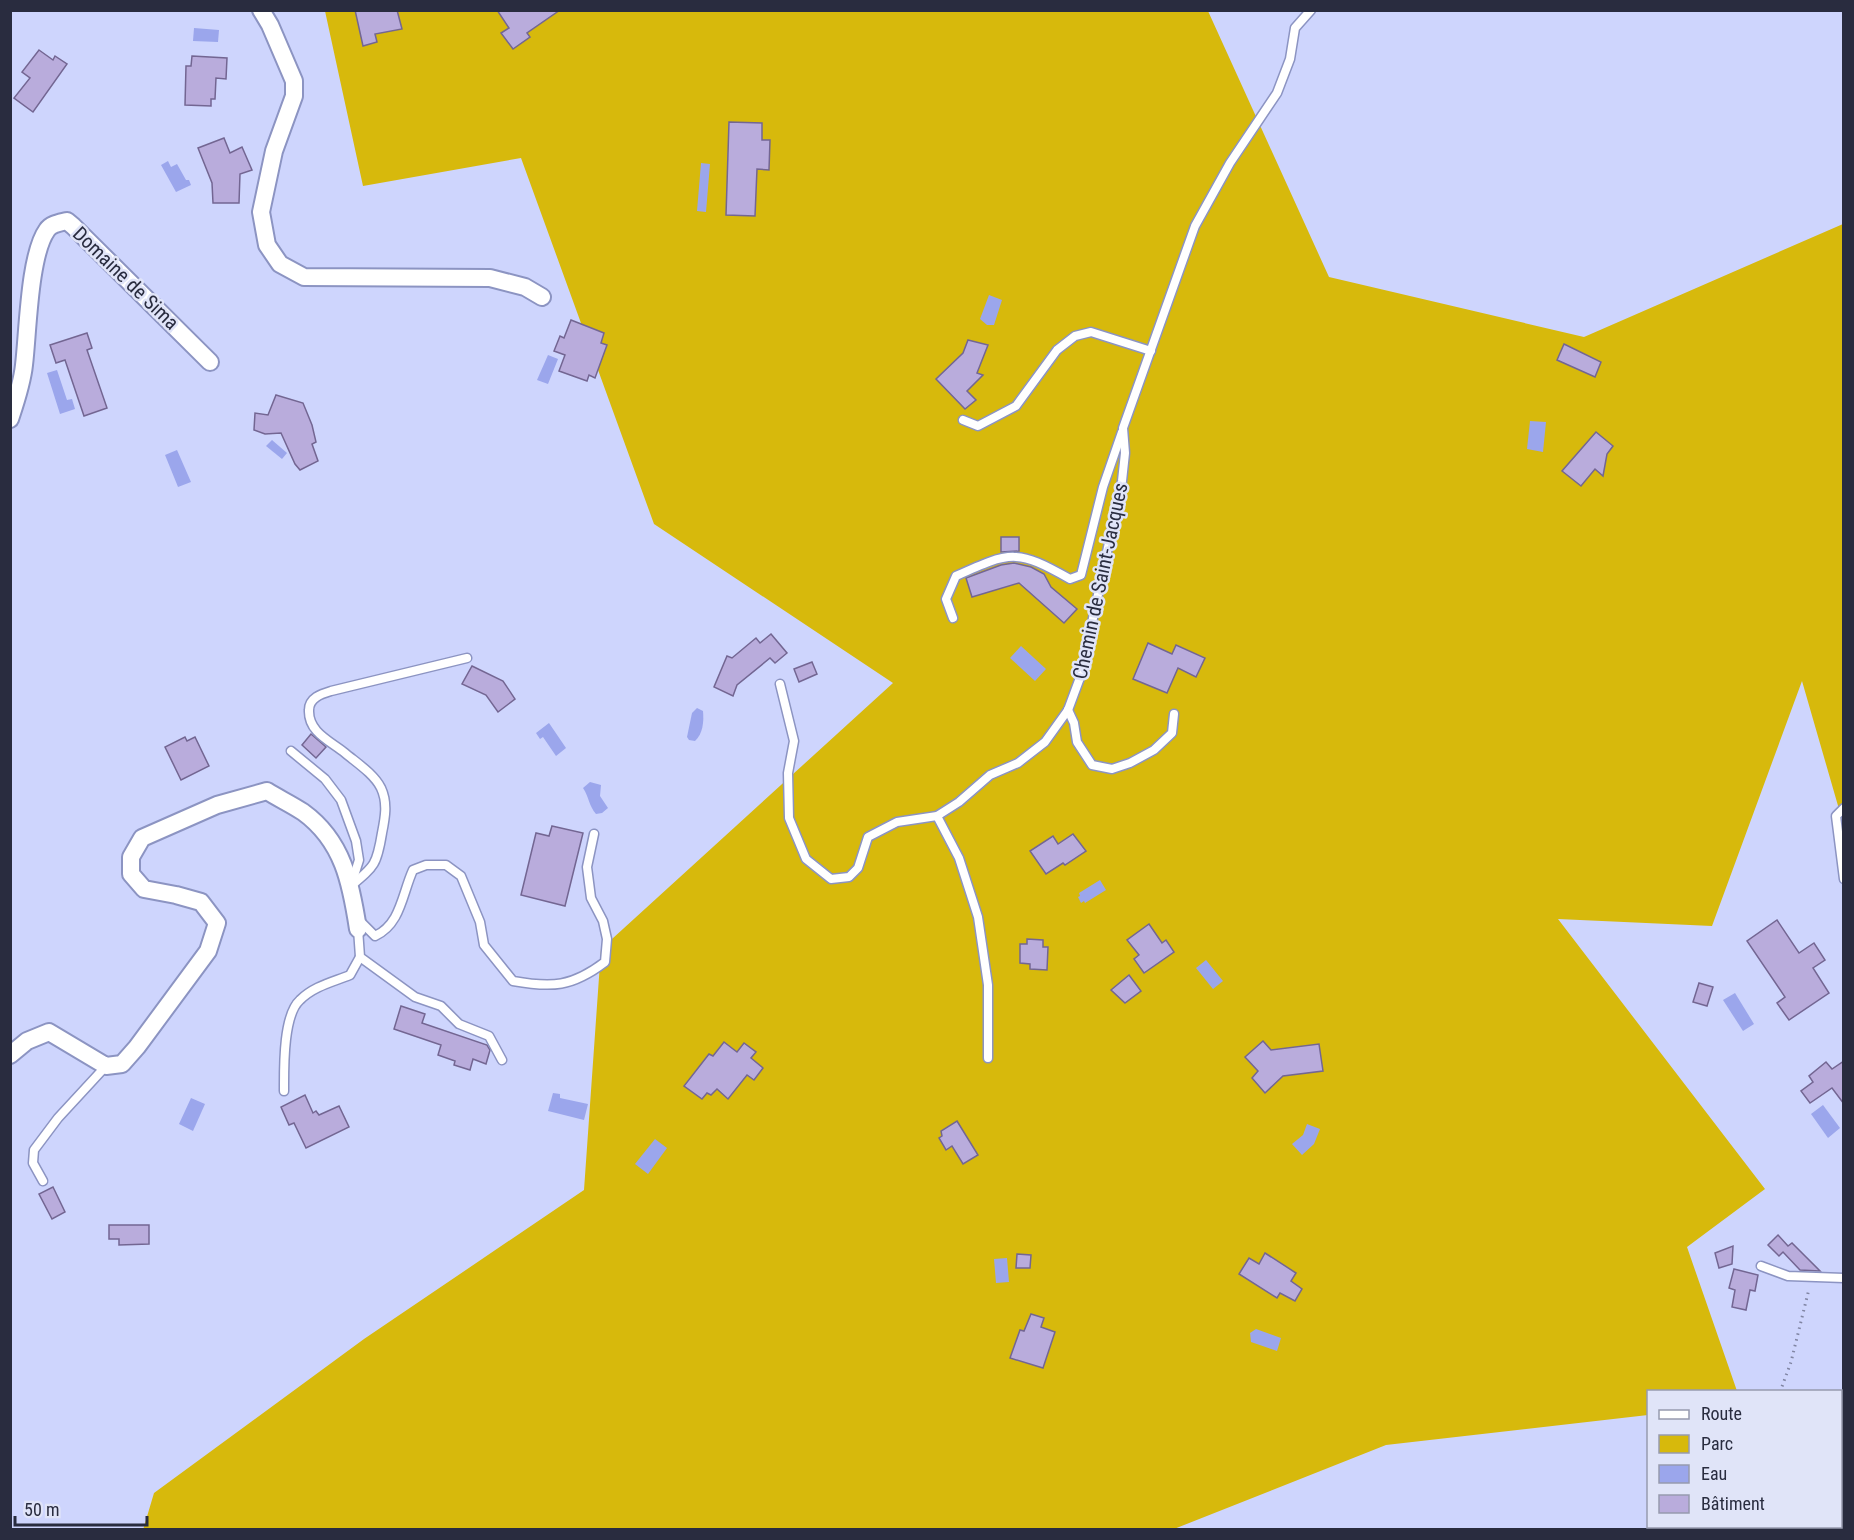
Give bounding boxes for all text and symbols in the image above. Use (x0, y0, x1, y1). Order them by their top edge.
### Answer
street label: Domaine de Sima (68, 221, 184, 335)
street label: Chemin de Saint-Jacques (1067, 481, 1133, 681)
legend (1647, 1390, 1842, 1528)
text: Route (1701, 1403, 1742, 1424)
text: Parc (1701, 1433, 1733, 1454)
text: Eau (1701, 1463, 1727, 1484)
scale bar (15, 1489, 147, 1527)
text: Bâtiment (1701, 1493, 1765, 1514)
text: 50 m (24, 1499, 59, 1520)

